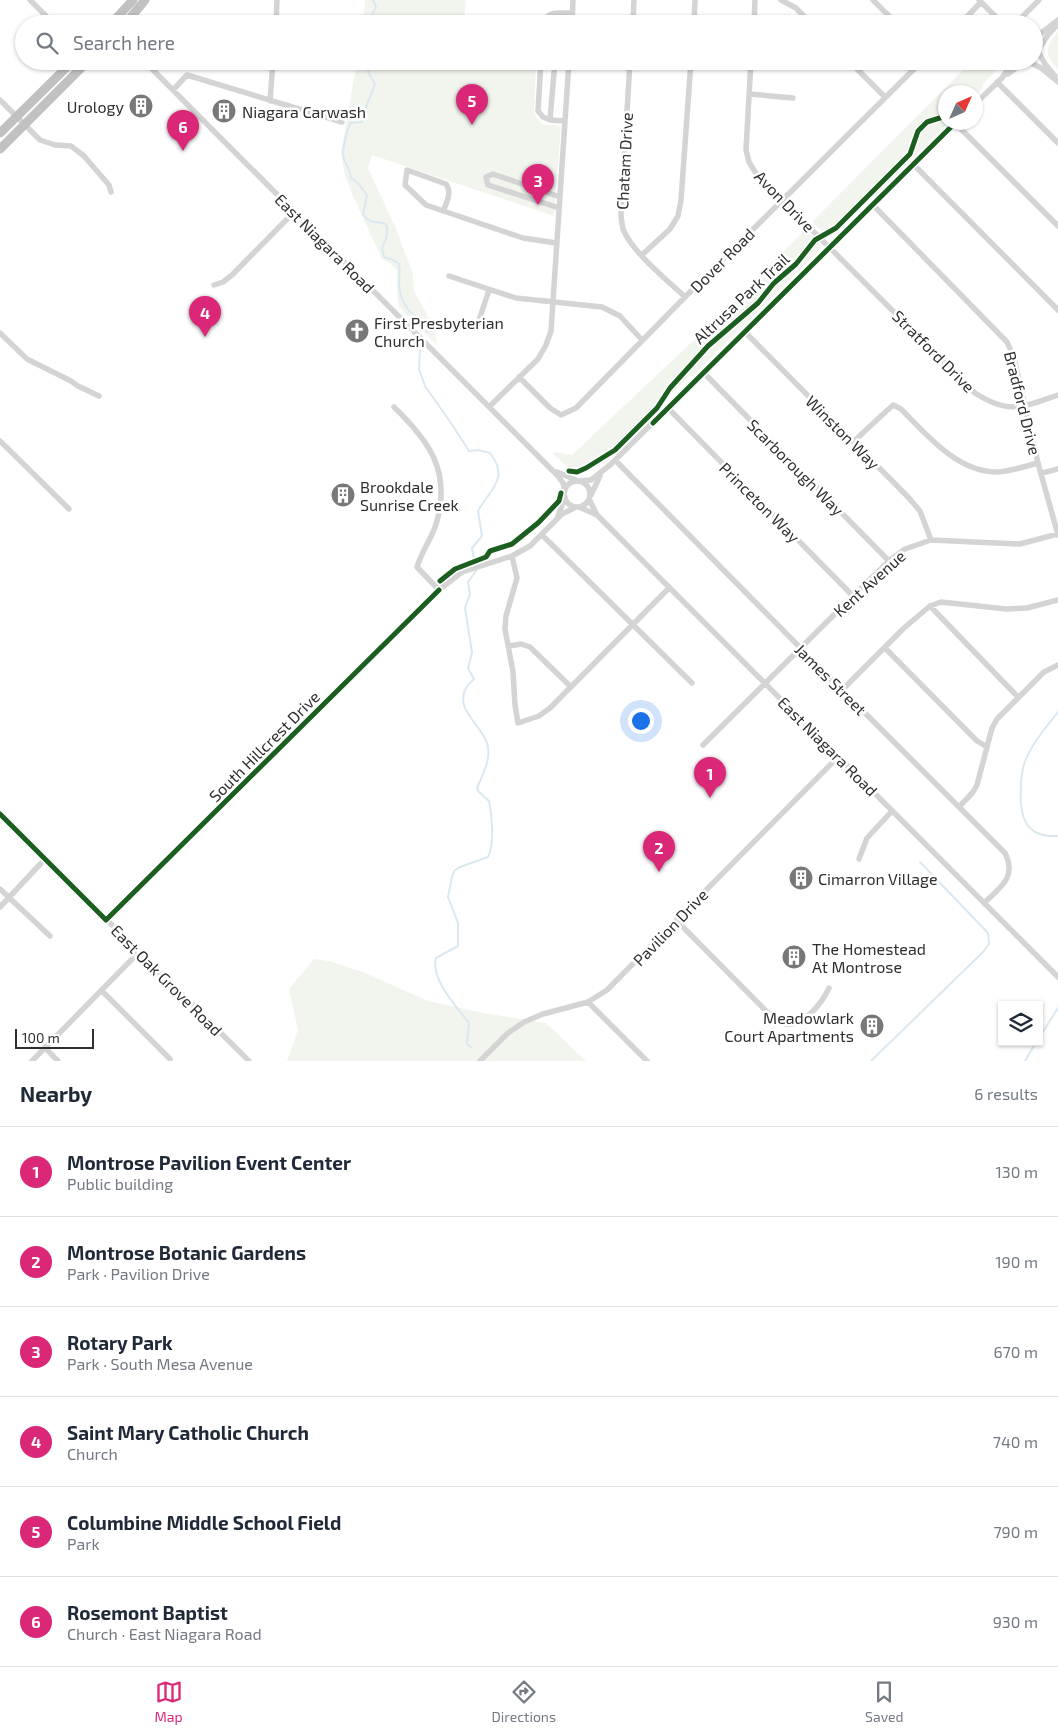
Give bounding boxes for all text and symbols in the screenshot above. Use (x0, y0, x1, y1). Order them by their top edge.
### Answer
search box (15, 15, 1043, 70)
icon: search (33, 29, 61, 57)
text: Search here (73, 31, 175, 54)
pin: 5 (456, 84, 488, 125)
north arrow (938, 85, 983, 130)
building icon: Urology (128, 93, 154, 119)
place label: Urology (67, 97, 125, 116)
building icon: Niagara Carwash (211, 98, 237, 124)
place label: Niagara Carwash (242, 102, 366, 121)
pin: 6 (167, 110, 199, 151)
street label: Chatam Drive (612, 112, 636, 210)
pin: 3 (522, 164, 554, 205)
street label: Avon Drive (751, 166, 819, 236)
street label: East Niagara Road (271, 189, 379, 297)
street label: Dover Road (686, 224, 758, 296)
street label: Altrusa Park Trail (689, 249, 793, 347)
pin: 4 (189, 296, 221, 337)
street label: Stratford Drive (889, 306, 979, 396)
place label: First Presbyterian Church (374, 313, 504, 350)
church icon: First Presbyterian Church (344, 318, 370, 344)
street label: Bradford Drive (1001, 349, 1045, 457)
street label: Winston Way (802, 391, 884, 473)
street label: Scarborough Way (744, 415, 849, 520)
street label: Princeton Way (716, 458, 804, 546)
place label: Brookdale Sunrise Creek (360, 477, 459, 514)
building icon: Brookdale Sunrise Creek (330, 482, 356, 508)
street label: Kent Avenue (829, 546, 909, 620)
street label: James Street (791, 639, 871, 719)
street label: South Hillcrest Drive (205, 687, 323, 805)
street label: East Niagara Road (774, 692, 882, 800)
your location (628, 708, 654, 734)
pin: 1 (694, 757, 726, 798)
pin: 2 (643, 831, 675, 872)
building icon: Cimarron Village (788, 865, 814, 891)
place label: Cimarron Village (818, 869, 938, 888)
street label: Pavilion Drive (629, 885, 711, 969)
street label: East Oak Grove Road (108, 921, 226, 1039)
place label: The Homestead At Montrose (812, 939, 926, 976)
building icon: The Homestead At Montrose (781, 944, 807, 970)
map controls (998, 1001, 1043, 1046)
button: layers (998, 1001, 1043, 1046)
place label: Meadowlark Court Apartments (724, 1008, 854, 1045)
building icon: Meadowlark Court Apartments (859, 1013, 885, 1039)
scale bar (15, 1026, 94, 1049)
text: 100 m (22, 1029, 60, 1046)
text: Nearby (20, 1081, 92, 1106)
text: 6 results (974, 1084, 1038, 1103)
text: Montrose Pavilion Event Center (67, 1151, 351, 1174)
text: 1 (33, 1162, 39, 1181)
text: 130 m (996, 1162, 1038, 1181)
text: Public building (67, 1174, 173, 1193)
text: Montrose Botanic Gardens (67, 1241, 306, 1264)
text: 2 (31, 1252, 41, 1271)
text: 190 m (995, 1252, 1038, 1271)
text: Park · Pavilion Drive (67, 1264, 210, 1283)
text: Rotary Park (67, 1331, 173, 1354)
text: 3 (31, 1342, 41, 1361)
text: 670 m (993, 1342, 1038, 1361)
text: Park · South Mesa Avenue (67, 1354, 253, 1373)
text: Saint Mary Catholic Church (67, 1421, 309, 1444)
text: 4 (31, 1432, 41, 1451)
text: 740 m (993, 1432, 1038, 1451)
text: Church (67, 1444, 118, 1463)
text: Columbine Middle School Field (67, 1511, 341, 1534)
text: 5 (32, 1522, 40, 1541)
text: 790 m (993, 1522, 1038, 1541)
text: Park (67, 1534, 100, 1553)
text: Rosemont Baptist (67, 1601, 228, 1624)
text: 6 (31, 1612, 41, 1631)
text: 930 m (993, 1612, 1038, 1631)
text: Church · East Niagara Road (67, 1624, 262, 1643)
tab: Map (154, 1678, 183, 1725)
tab: Directions (492, 1678, 556, 1725)
tab: Saved (865, 1678, 904, 1725)

